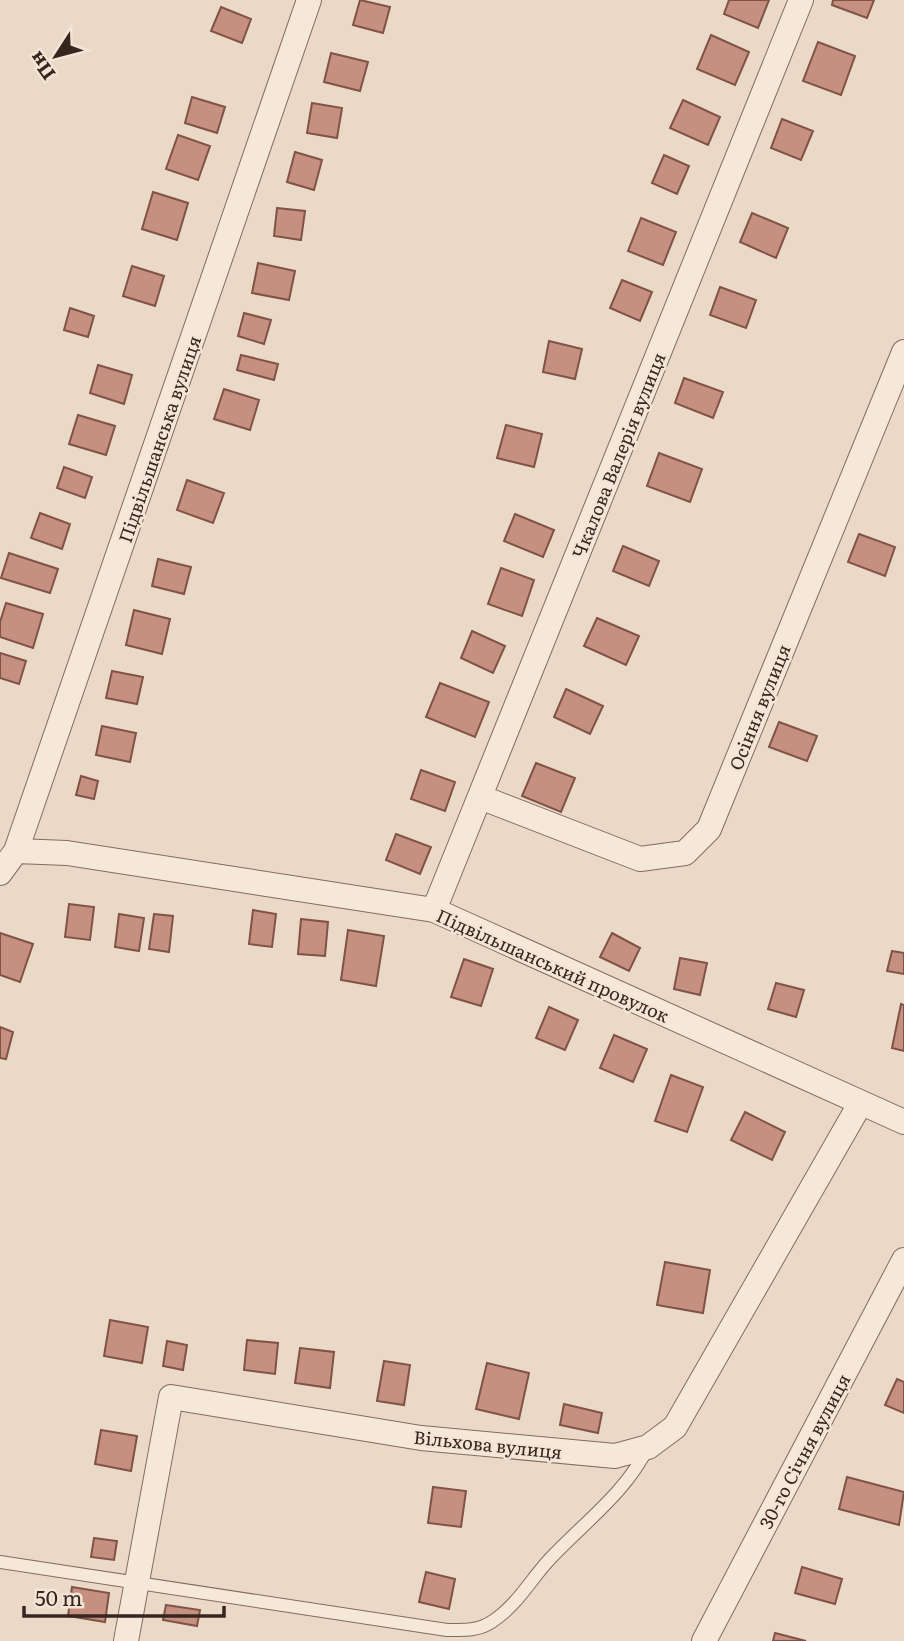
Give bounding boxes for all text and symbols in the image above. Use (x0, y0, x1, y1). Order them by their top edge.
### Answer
north arrow (21, 21, 91, 91)
text: Пн (21, 46, 61, 87)
street label: Підвільшанська вулиця (111, 332, 207, 546)
street label: Чкалова Валерія вулиця (564, 348, 672, 562)
street label: Осіння вулиця (721, 640, 797, 774)
street label: Підвільшанський провулок (432, 901, 674, 1029)
street label: 30-го Січня вулиця (752, 1369, 856, 1533)
street label: Вільхова вулиця (412, 1423, 564, 1465)
scale bar (24, 1574, 224, 1618)
text: 50 m (35, 1581, 82, 1612)

